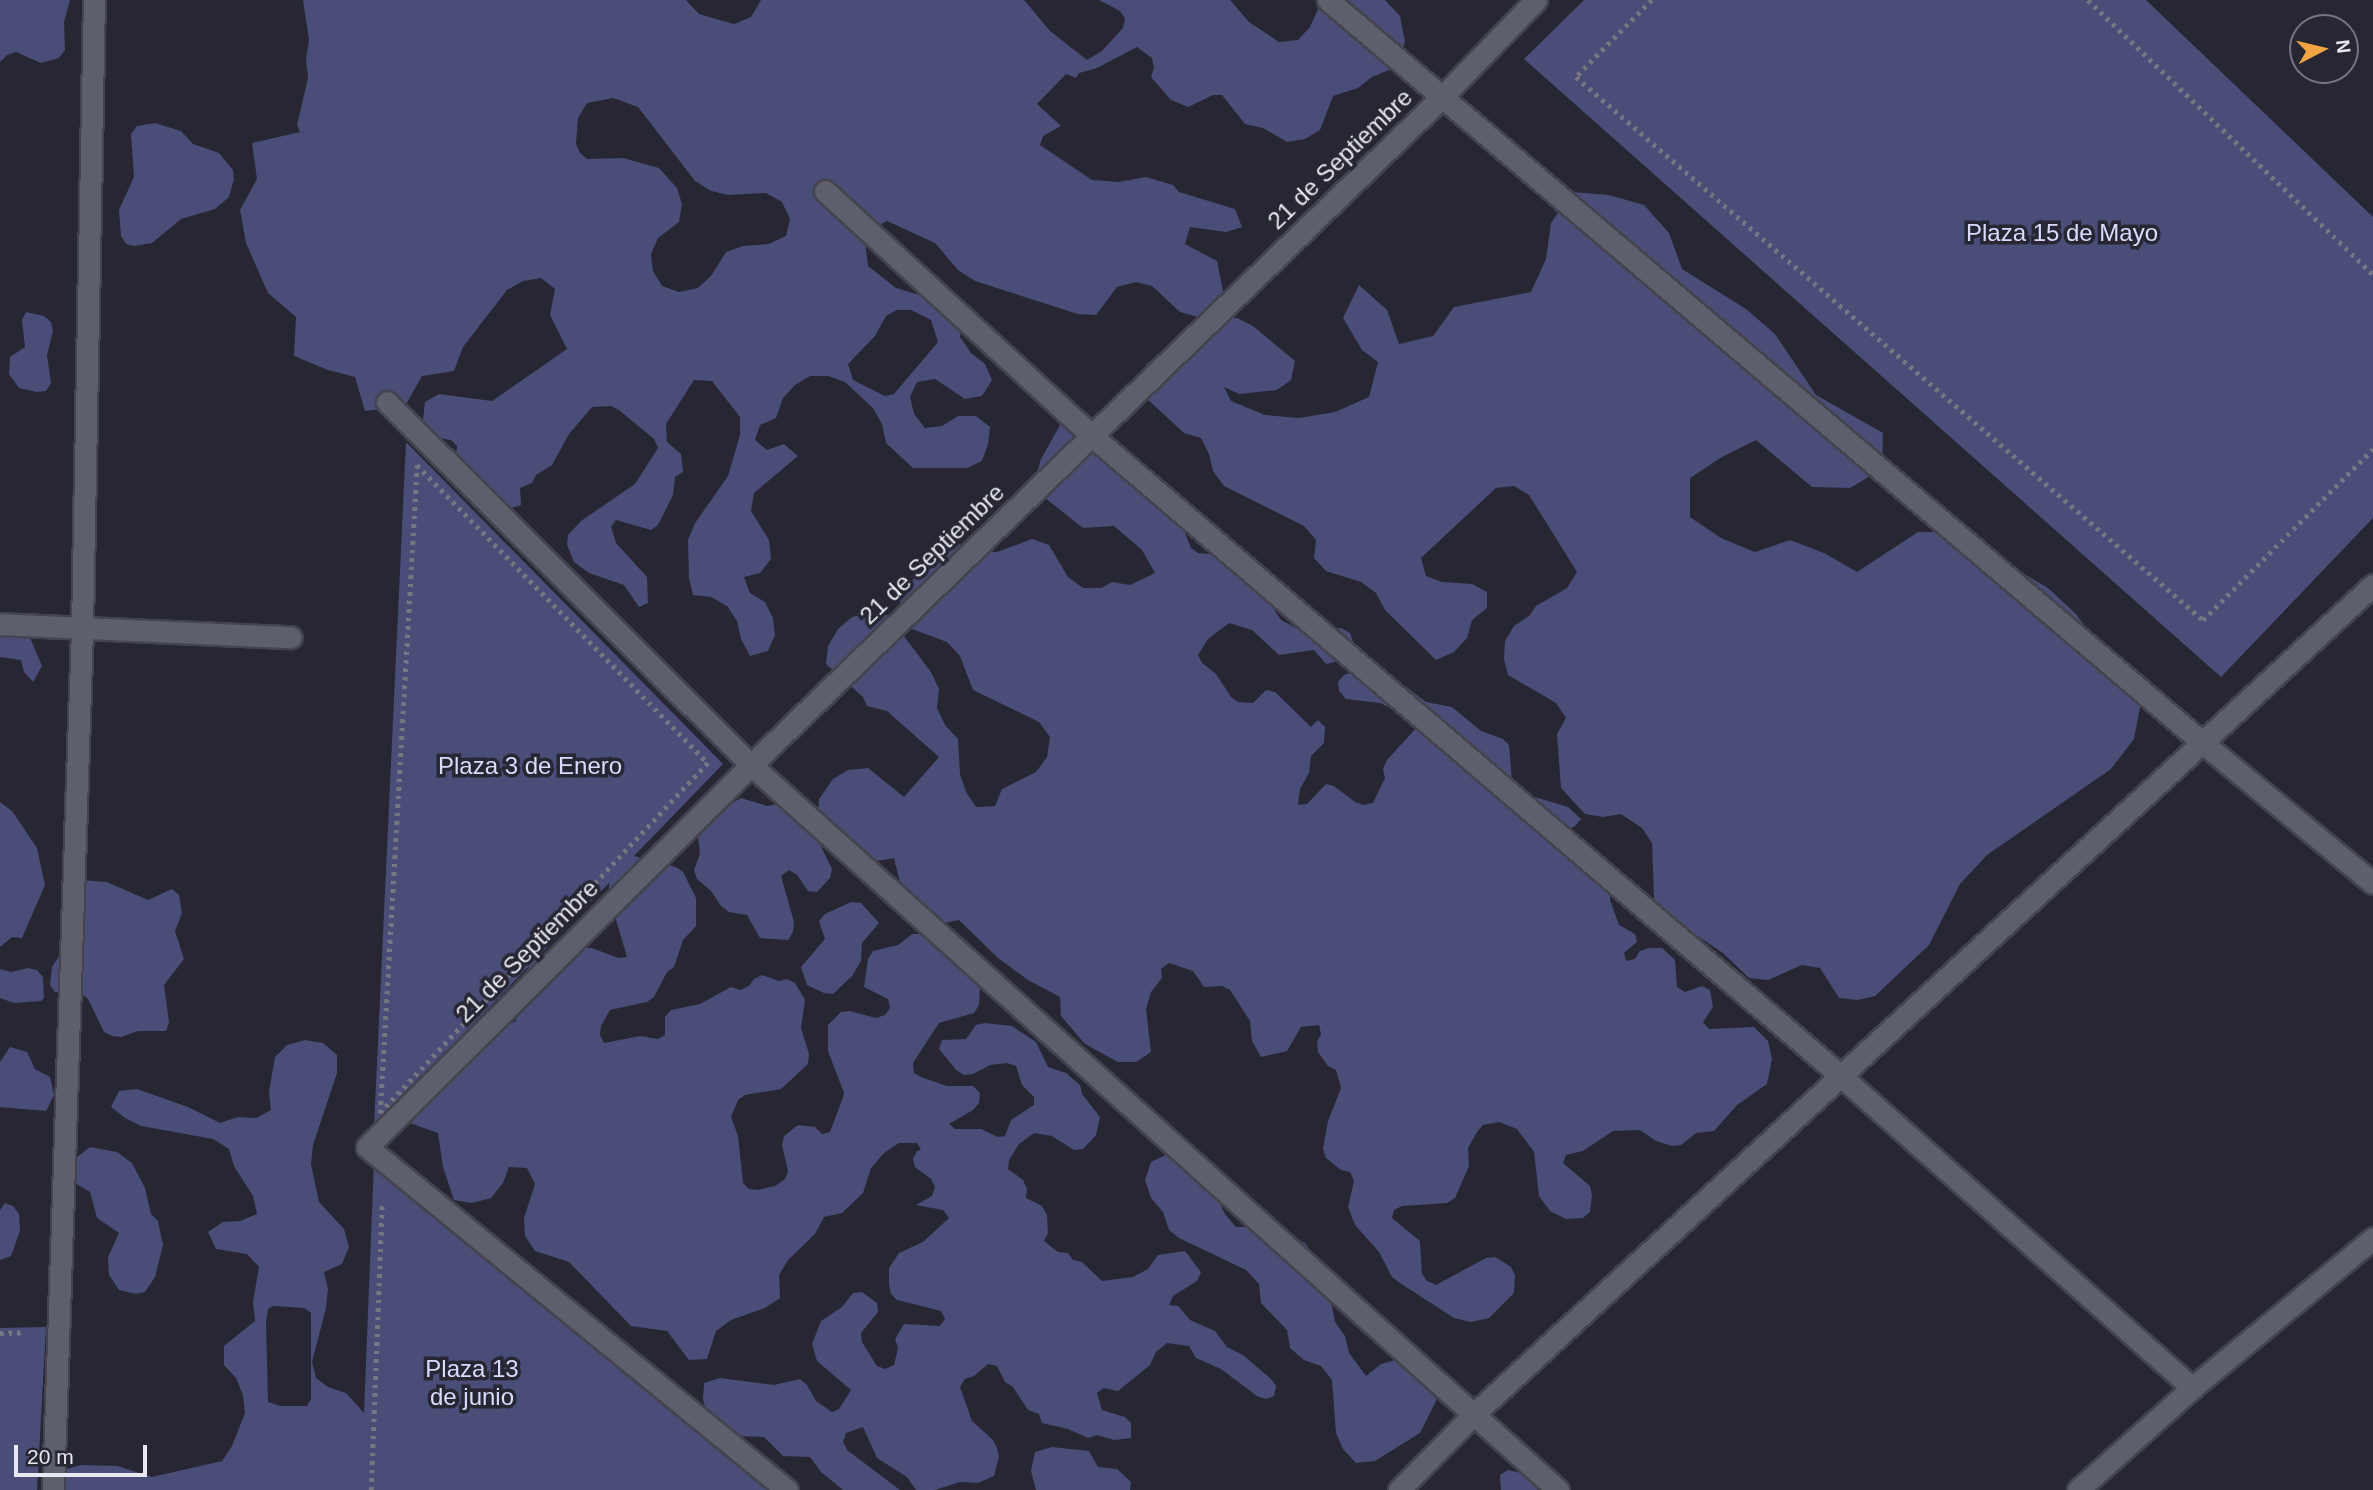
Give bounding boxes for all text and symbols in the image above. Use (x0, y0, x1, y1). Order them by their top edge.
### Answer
north arrow (2289, 14, 2359, 84)
text: N (2332, 39, 2355, 55)
street label: 21 de Septiembre (1262, 83, 1418, 235)
park label: Plaza 15 de Mayo (1966, 219, 2158, 247)
street label: 21 de Septiembre (854, 478, 1010, 630)
park label: Plaza 3 de Enero (438, 752, 622, 780)
street label: 21 de Septiembre (450, 874, 604, 1028)
park label: Plaza 13 de junio (425, 1355, 519, 1411)
scale bar (18, 1430, 150, 1474)
text: 20 m (27, 1445, 74, 1468)

